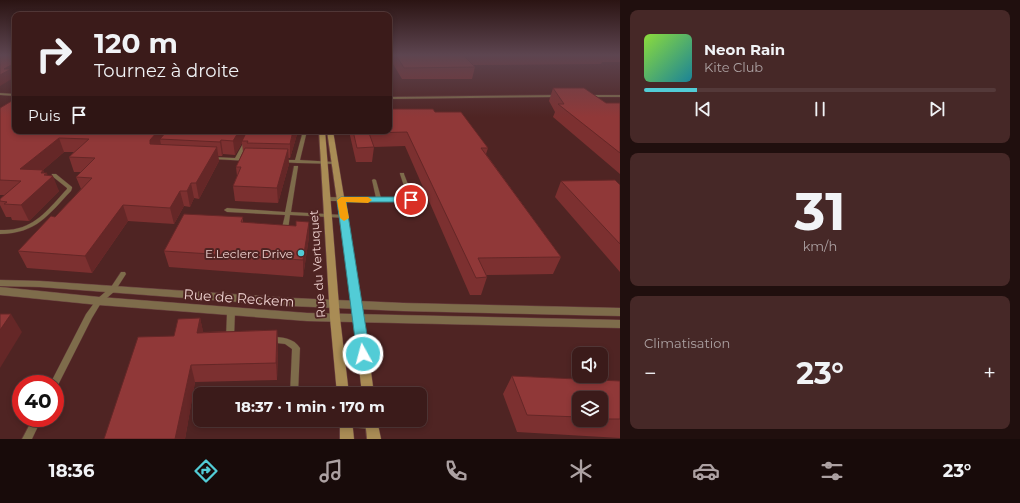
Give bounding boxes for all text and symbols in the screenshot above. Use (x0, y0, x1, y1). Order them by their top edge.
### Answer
text: 120 m (94, 26, 178, 60)
icon: right (28, 28, 80, 80)
text: Neon Rain (704, 40, 785, 59)
text: Kite Club (704, 59, 763, 75)
text: Tournez à droite (94, 60, 239, 82)
icon: previous (692, 98, 714, 120)
icon: pause (809, 98, 831, 120)
icon: next (926, 98, 948, 120)
icon: arrive (68, 104, 90, 126)
text: Puis (28, 106, 60, 125)
text: 31 (794, 180, 846, 243)
pin (394, 183, 428, 217)
icon: arrive (400, 189, 422, 211)
street label: Rue du Vertuquet (306, 210, 328, 318)
text: km/h (803, 238, 837, 254)
place label: E.Leclerc Drive (205, 246, 293, 261)
marker: E.Leclerc Drive (296, 248, 306, 258)
street label: Rue de Reckem (183, 285, 295, 311)
position arrow (342, 333, 384, 375)
text: Climatisation (644, 335, 730, 351)
map controls (572, 347, 608, 427)
button: sound (572, 347, 608, 383)
text: 23° (796, 355, 844, 392)
text: − (644, 360, 657, 387)
text: + (983, 360, 996, 387)
speed limit sign: 40 (12, 375, 64, 427)
button: layers (572, 391, 608, 427)
text: 18:37 · 1 min · 170 m (235, 397, 385, 416)
icon: directions (192, 457, 220, 485)
icon: music (317, 457, 345, 485)
icon: phone (442, 457, 470, 485)
icon: climate (567, 457, 595, 485)
icon: car (692, 457, 720, 485)
icon: filters (818, 457, 846, 485)
text: 18:36 (49, 460, 94, 482)
text: 23° (943, 460, 971, 482)

